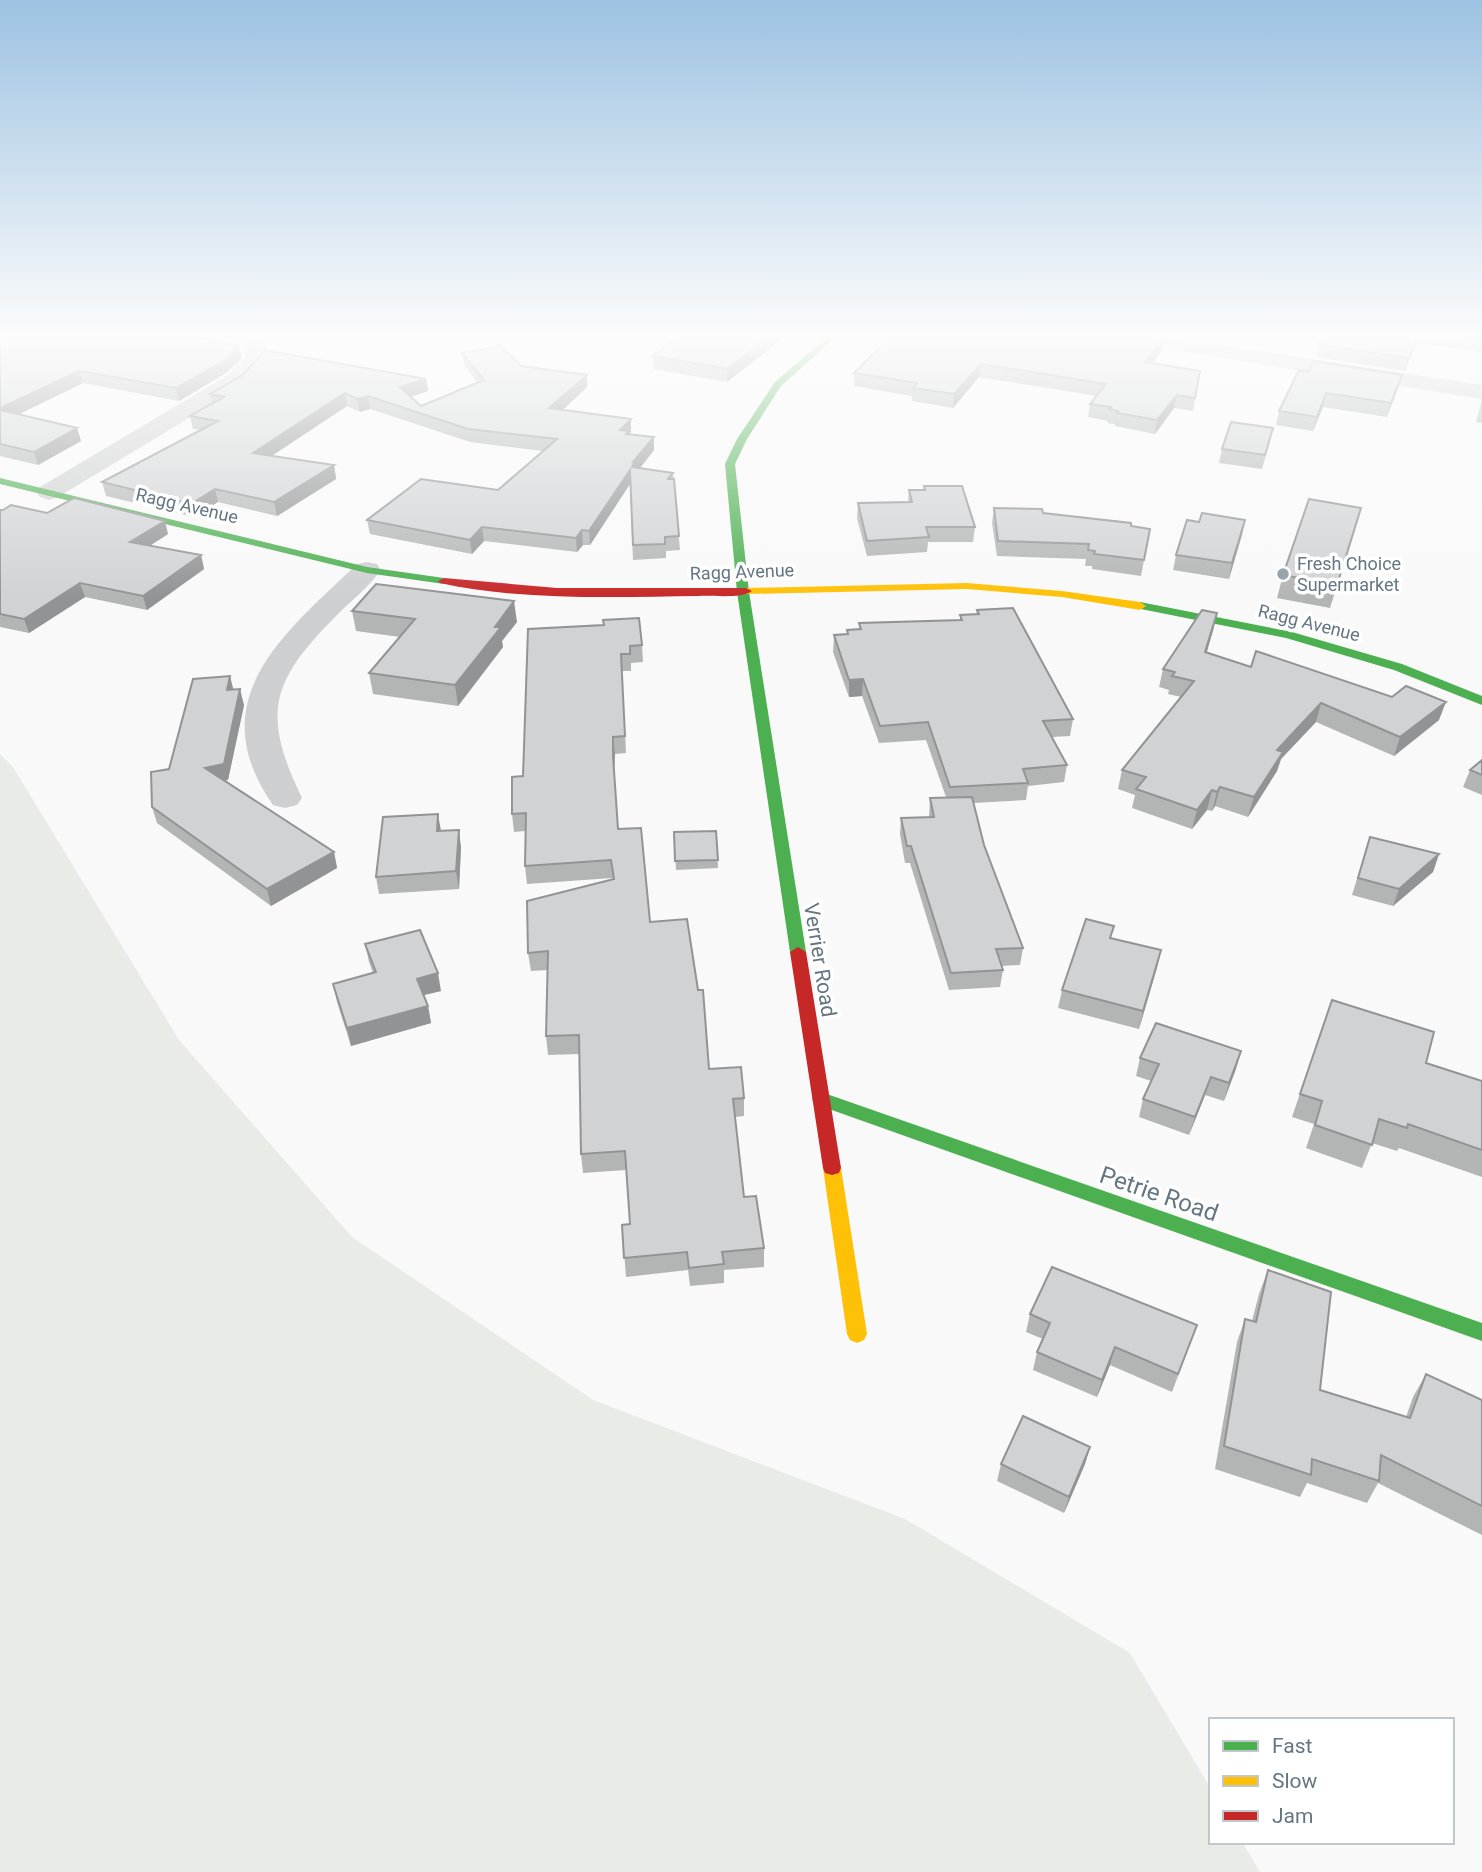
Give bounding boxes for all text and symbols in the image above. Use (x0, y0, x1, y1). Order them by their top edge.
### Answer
street label: Ragg Avenue (134, 484, 240, 527)
place label: Fresh Choice Supermarket (1297, 553, 1401, 595)
street label: Ragg Avenue (689, 559, 795, 584)
marker: Fresh Choice Supermarket (1275, 566, 1291, 582)
street label: Ragg Avenue (1256, 600, 1362, 645)
street label: Verrier Road (799, 901, 841, 1019)
street label: Petrie Road (1096, 1161, 1222, 1227)
legend (1209, 1718, 1454, 1844)
text: Fast (1272, 1734, 1313, 1758)
text: Slow (1272, 1769, 1318, 1793)
text: Jam (1272, 1804, 1313, 1828)

